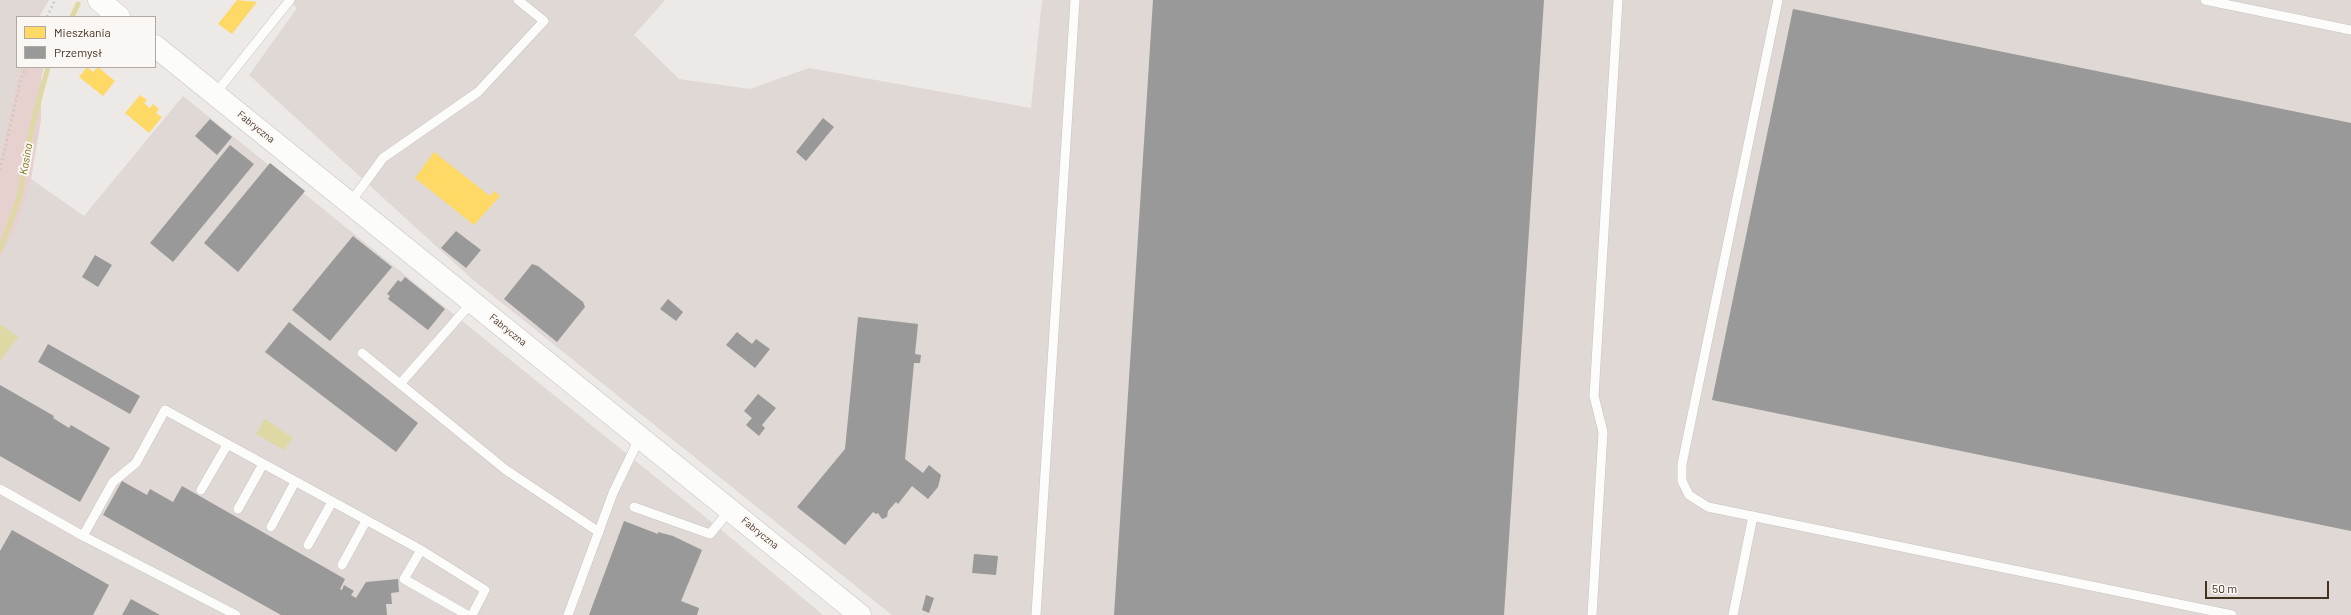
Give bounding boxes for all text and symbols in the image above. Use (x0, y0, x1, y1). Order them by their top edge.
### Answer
legend (16, 16, 156, 68)
text: Mieszkania (54, 25, 111, 39)
text: Przemysł (54, 45, 102, 59)
street label: Fabryczna (235, 108, 277, 146)
water label: Kasina (17, 142, 35, 176)
street label: Fabryczna (487, 311, 529, 349)
street label: Fabryczna (739, 514, 781, 552)
scale bar (2207, 573, 2331, 599)
text: 50 m (2212, 581, 2237, 595)

